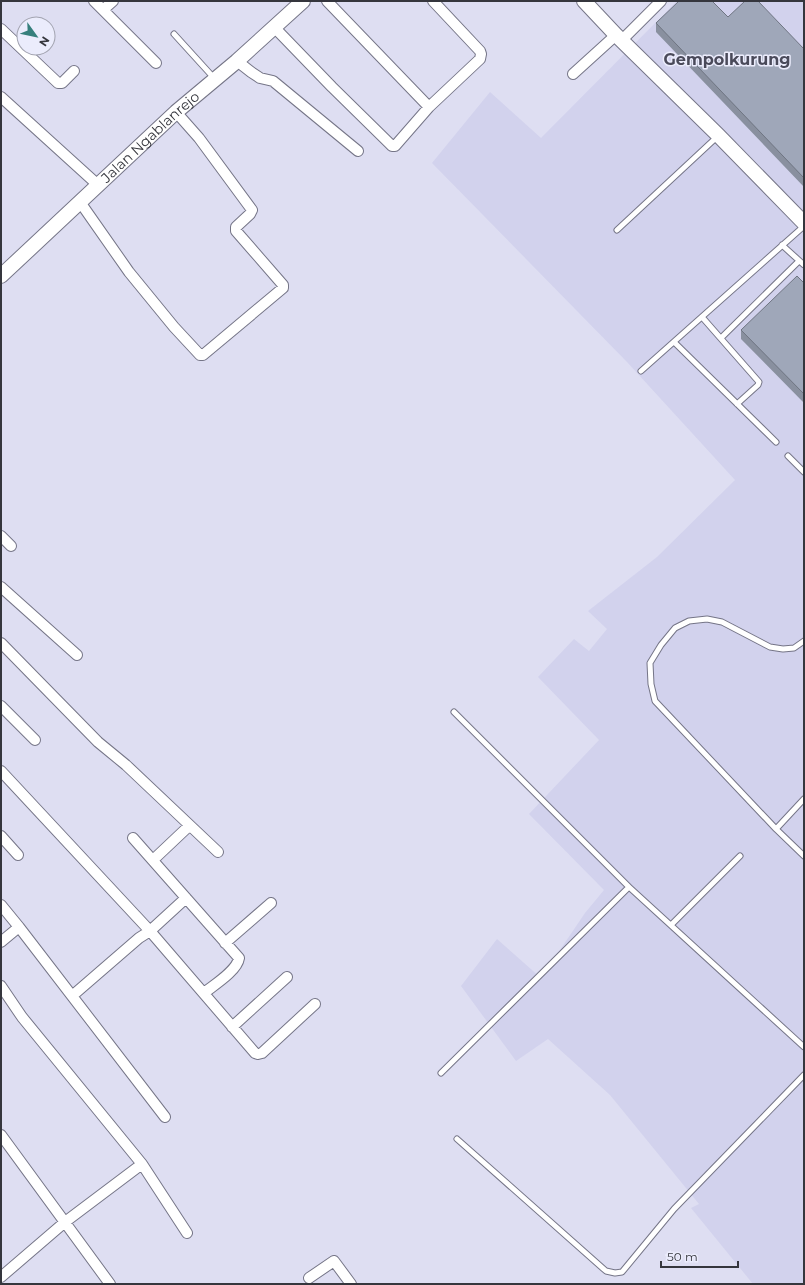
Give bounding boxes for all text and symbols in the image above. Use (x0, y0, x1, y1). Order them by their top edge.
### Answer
north arrow (16, 16, 56, 56)
text: N (36, 34, 53, 49)
district label: Gempolkurung (663, 50, 791, 69)
street label: Jalan Ngablanrejo (97, 87, 203, 187)
scale bar (661, 1243, 738, 1269)
text: 50 m (667, 1249, 698, 1264)

